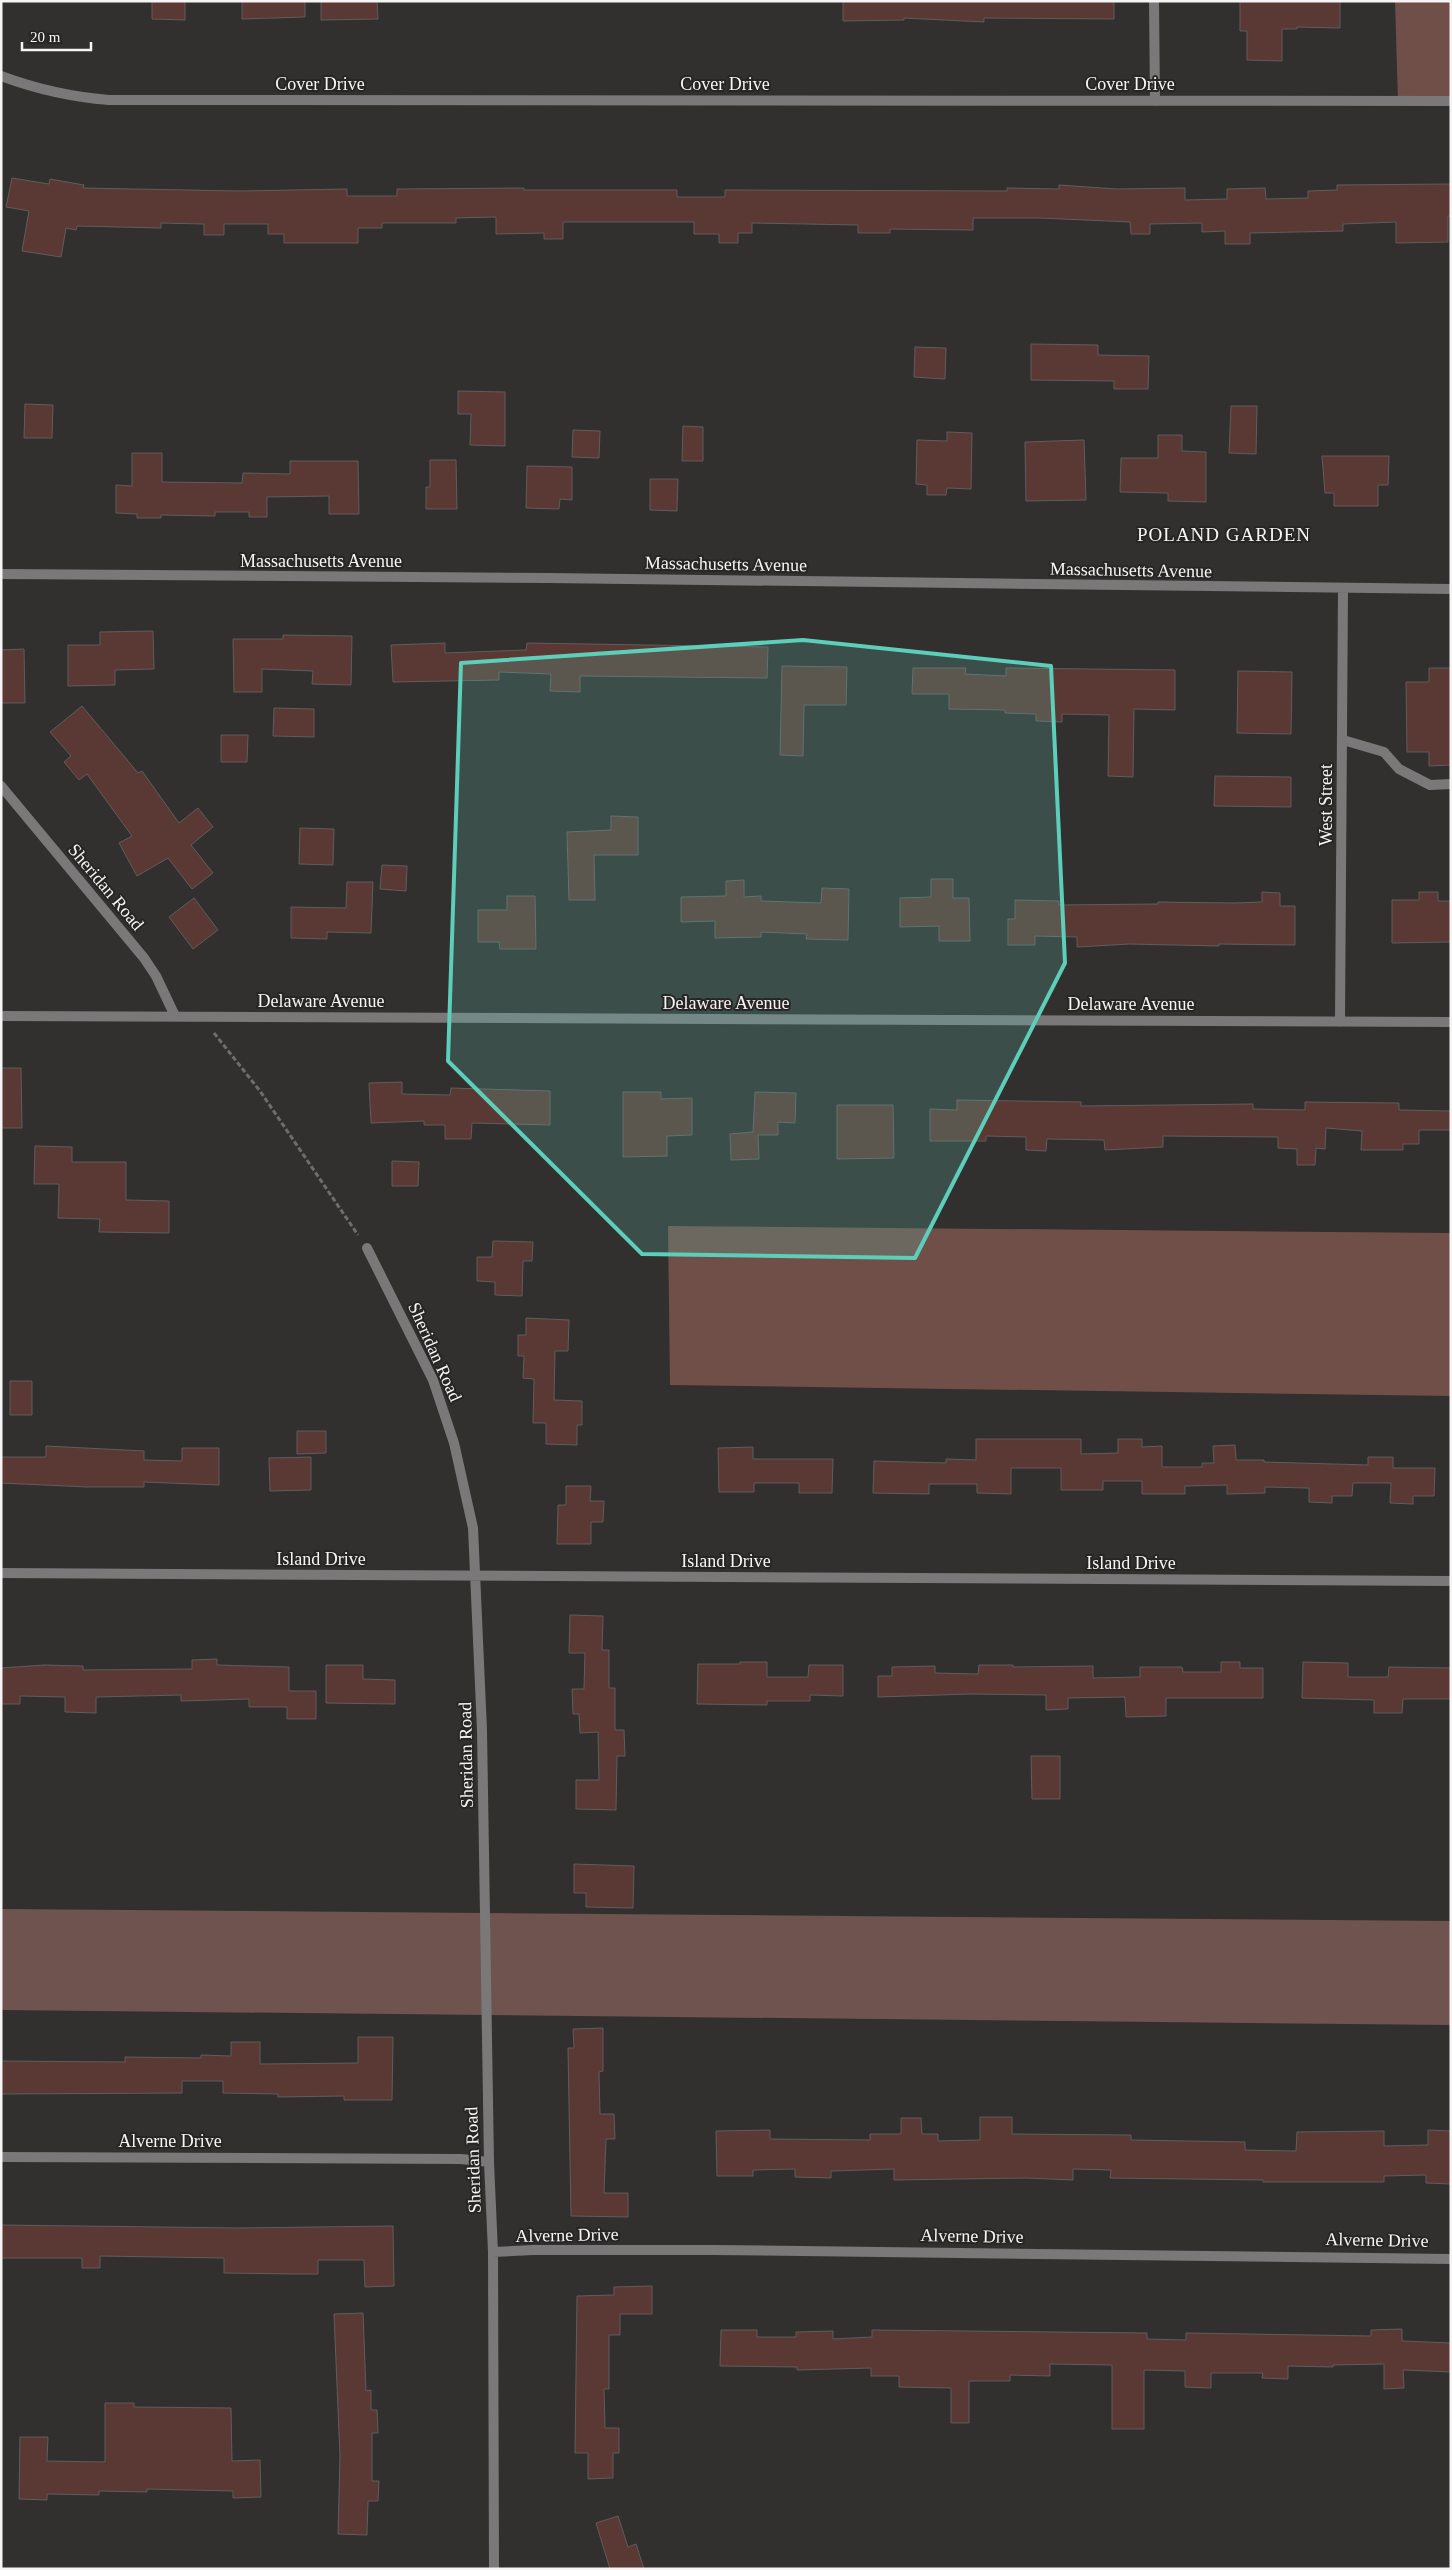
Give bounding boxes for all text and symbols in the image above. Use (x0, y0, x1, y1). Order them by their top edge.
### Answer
scale bar (22, 20, 91, 52)
text: 20 m (30, 29, 61, 45)
street label: Cover Drive (275, 74, 365, 94)
street label: Cover Drive (680, 74, 770, 94)
street label: Cover Drive (1085, 74, 1175, 94)
district label: POLAND GARDEN (1137, 524, 1311, 545)
street label: Massachusetts Avenue (240, 551, 402, 571)
street label: Massachusetts Avenue (645, 553, 807, 575)
street label: Massachusetts Avenue (1050, 559, 1212, 581)
street label: West Street (1316, 764, 1336, 846)
street label: Sheridan Road (64, 840, 148, 934)
street label: Delaware Avenue (257, 991, 385, 1011)
street label: Delaware Avenue (662, 993, 790, 1013)
street label: Delaware Avenue (1067, 994, 1195, 1014)
street label: Sheridan Road (404, 1299, 466, 1405)
street label: Island Drive (276, 1549, 366, 1569)
street label: Island Drive (681, 1551, 771, 1571)
street label: Island Drive (1086, 1553, 1176, 1573)
street label: Sheridan Road (455, 1702, 477, 1808)
street label: Sheridan Road (461, 2106, 485, 2214)
street label: Alverne Drive (118, 2131, 222, 2151)
street label: Alverne Drive (515, 2224, 619, 2246)
street label: Alverne Drive (920, 2225, 1024, 2247)
street label: Alverne Drive (1325, 2229, 1429, 2251)

